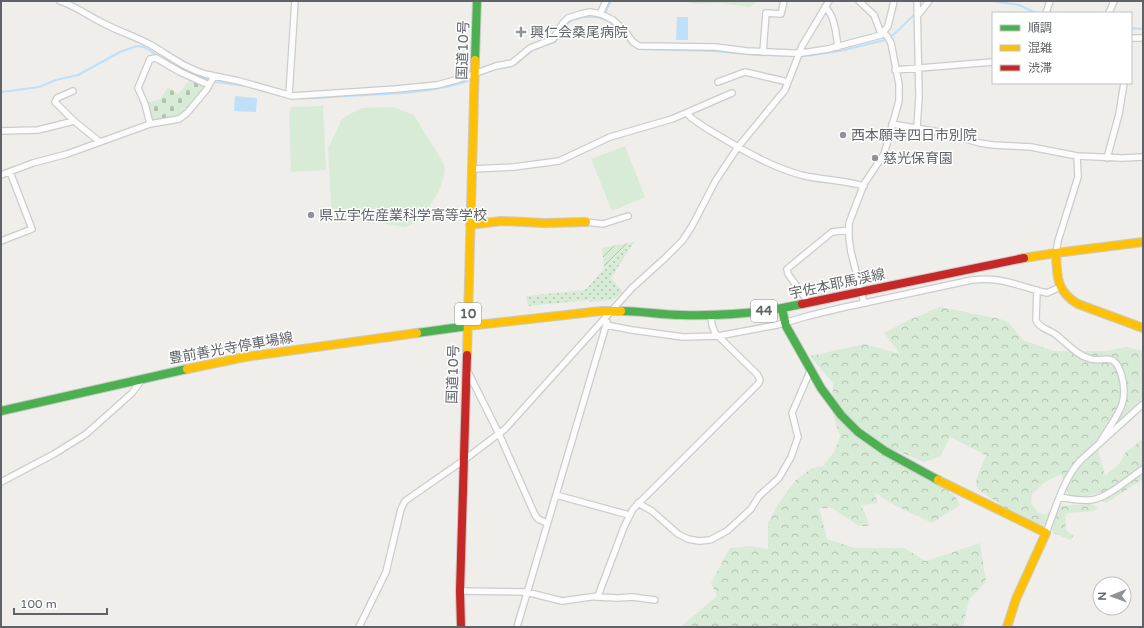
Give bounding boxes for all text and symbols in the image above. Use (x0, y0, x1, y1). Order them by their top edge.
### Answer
legend (992, 12, 1132, 84)
street label: 国道10号 (453, 20, 473, 80)
text: 順調 (1028, 21, 1052, 35)
place label: 興仁会桑尾病院 (530, 24, 628, 41)
marker: 興仁会桑尾病院 (515, 26, 527, 38)
text: 混雑 (1028, 41, 1052, 55)
text: 渋滞 (1028, 61, 1052, 75)
place label: 西本願寺四日市別院 (851, 127, 977, 144)
marker: 西本願寺四日市別院 (838, 130, 848, 140)
place label: 慈光保育園 (883, 150, 953, 167)
marker: 慈光保育園 (870, 153, 880, 163)
place label: 県立宇佐産業科学高等学校 (319, 207, 487, 224)
marker: 県立宇佐産業科学高等学校 (306, 210, 316, 220)
street label: 宇佐本耶馬渓線 (787, 265, 887, 303)
road number: 44 (751, 300, 777, 322)
road number: 10 (455, 303, 481, 325)
street label: 豊前善光寺停車場線 (167, 329, 295, 367)
street label: 国道10号 (443, 344, 463, 404)
north arrow (1092, 576, 1132, 616)
scale bar (14, 590, 107, 616)
text: N (1096, 592, 1109, 601)
text: 100 m (20, 597, 57, 611)

